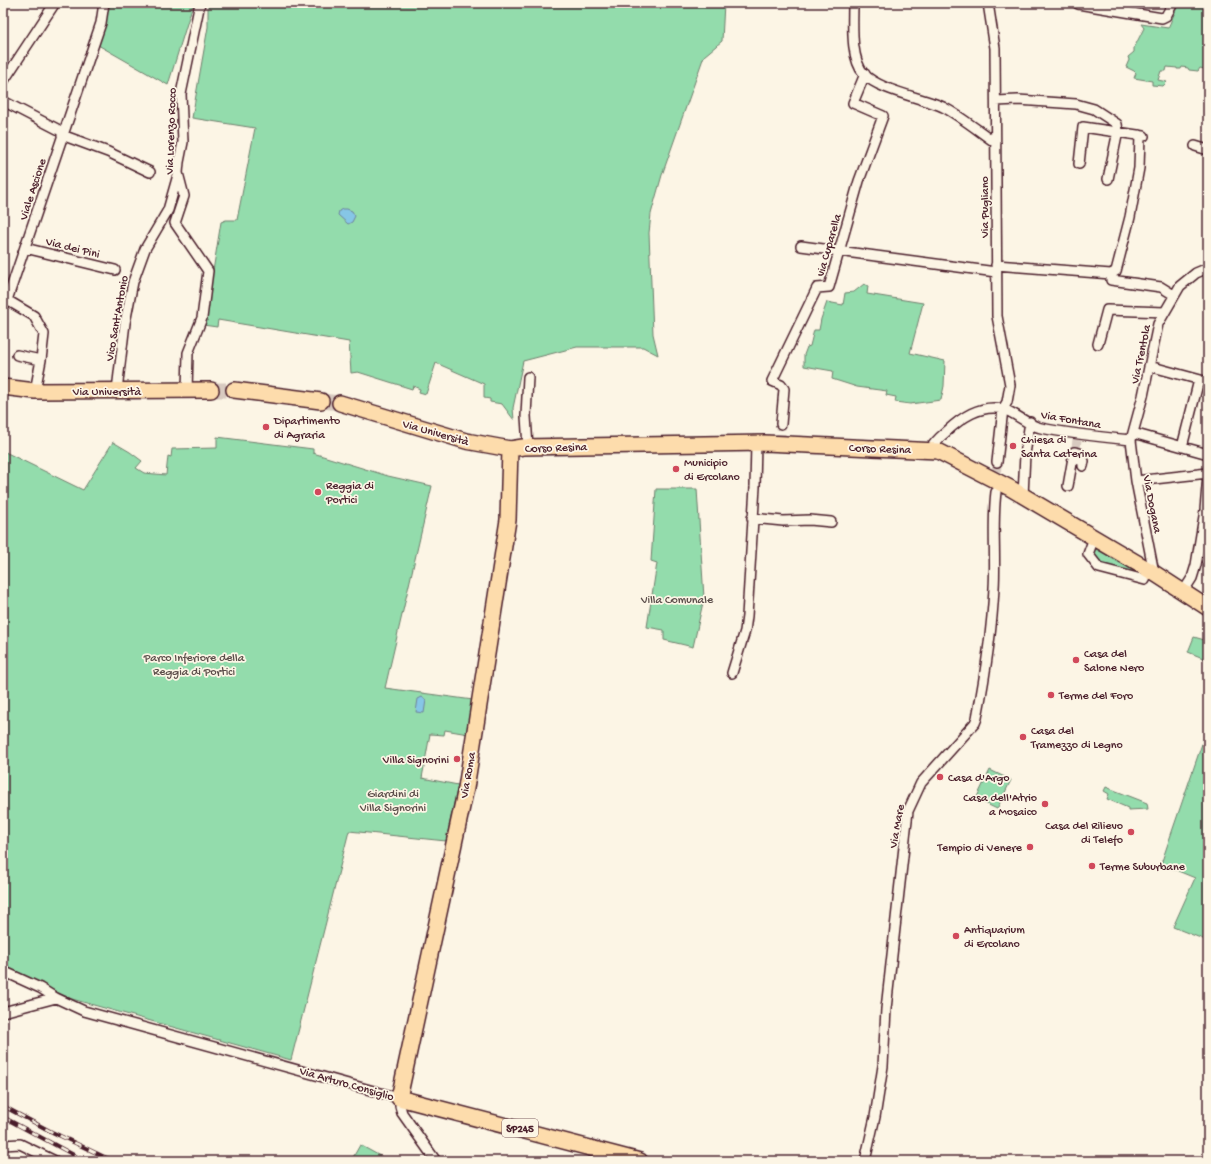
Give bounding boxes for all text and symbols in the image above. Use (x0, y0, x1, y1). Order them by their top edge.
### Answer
street label: Via Lorenzo Rocco (163, 87, 181, 176)
street label: Viale Ascione (17, 156, 51, 223)
street label: Via Pugliano (979, 176, 993, 239)
street label: via Cuparella (814, 212, 846, 278)
street label: Via dei Pini (43, 235, 101, 262)
street label: Vico Sant'Antonio (103, 274, 132, 363)
street label: Via Trentola (1129, 323, 1155, 386)
street label: Via Università (72, 386, 141, 400)
street label: Via Fontana (1039, 409, 1102, 433)
place label: Dipartimento di Agraria (273, 415, 340, 443)
street label: Via Università (400, 418, 471, 450)
marker: Dipartimento di Agraria (261, 422, 271, 432)
place label: Chiesa di Santa Caterina (1021, 434, 1097, 462)
street label: Corso Resina (525, 441, 588, 457)
marker: Chiesa di Santa Caterina (1008, 441, 1018, 451)
street label: Corso Resina (849, 442, 912, 458)
place label: Municipio di Ercolano (684, 457, 740, 485)
marker: Municipio di Ercolano (671, 464, 681, 474)
street label: Via Dogana (1138, 473, 1164, 535)
place label: Reggia di Portici (325, 480, 374, 508)
marker: Reggia di Portici (313, 487, 323, 497)
park label: Villa Comunale (640, 594, 714, 608)
place label: Casa del Salone Nero (1084, 648, 1144, 676)
park label: Parco Inferiore della Reggia di Portici (143, 652, 245, 680)
marker: Casa del Salone Nero (1071, 655, 1081, 665)
marker: Terme del Foro (1046, 690, 1056, 700)
place label: Terme del Foro (1058, 690, 1133, 704)
place label: Casa del Tramezzo di Legno (1030, 725, 1123, 753)
marker: Casa del Tramezzo di Legno (1018, 732, 1028, 742)
street label: Via Roma (458, 751, 480, 800)
place label: Villa Signorini (382, 754, 449, 768)
marker: Villa Signorini (452, 754, 462, 764)
marker: Casa d'Argo (935, 772, 945, 782)
place label: Casa d'Argo (948, 772, 1010, 786)
park label: Giardini di Villa Signorini (359, 788, 426, 816)
place label: Casa dell'Atrio a Mosaico (963, 792, 1037, 820)
marker: Casa dell'Atrio a Mosaico (1040, 799, 1050, 809)
street label: Via Mare (887, 803, 909, 850)
place label: Casa del Rilievo di Telefo (1045, 820, 1123, 848)
marker: Casa del Rilievo di Telefo (1126, 827, 1136, 837)
place label: Tempio di Venere (936, 842, 1023, 856)
marker: Tempio di Venere (1025, 842, 1035, 852)
marker: Terme Suburbane (1087, 861, 1097, 871)
place label: Terme Suburbane (1099, 861, 1186, 875)
place label: Antiquarium di Ercolano (964, 924, 1025, 952)
marker: Antiquarium di Ercolano (951, 931, 961, 941)
street label: Via Arturo Consiglio (297, 1064, 395, 1105)
road number: SP245 (502, 1119, 538, 1137)

